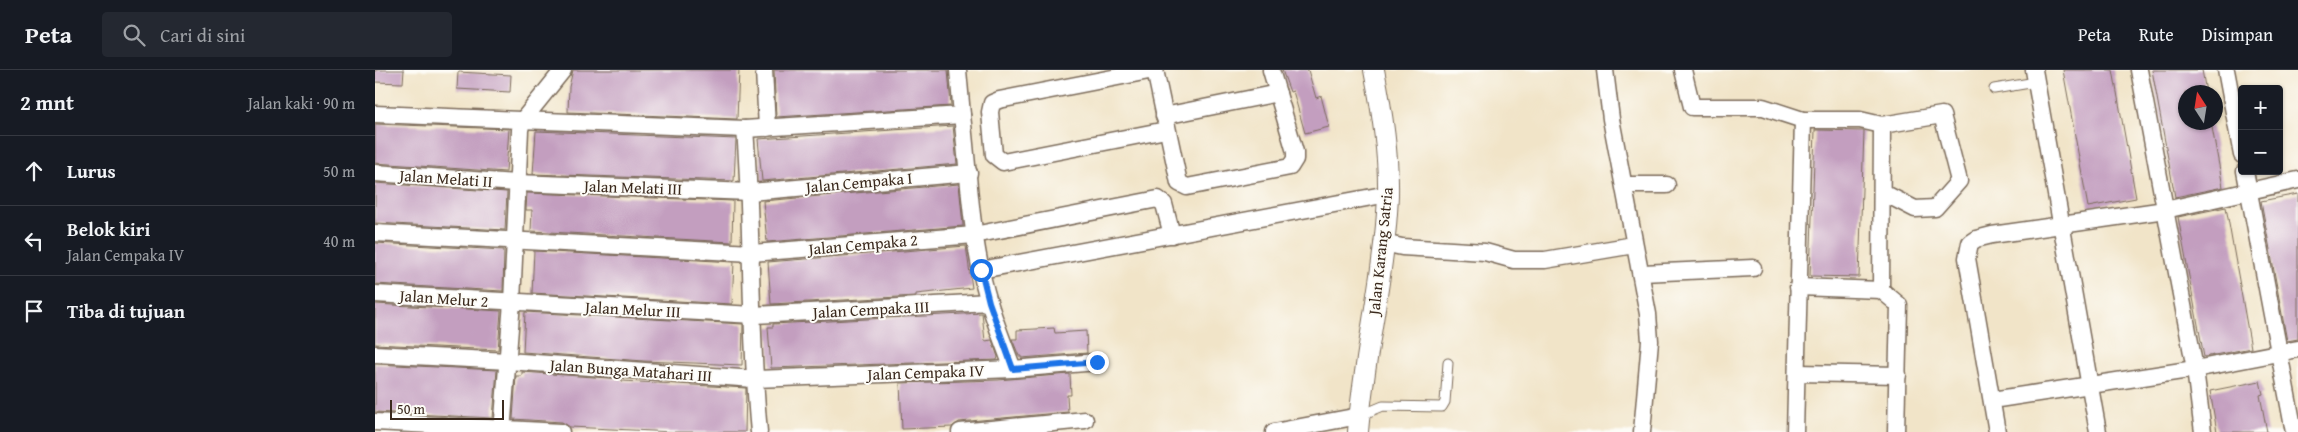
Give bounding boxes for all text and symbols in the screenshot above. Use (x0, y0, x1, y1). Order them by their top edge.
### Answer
search box (102, 12, 452, 57)
text: Peta (25, 17, 72, 52)
icon: search (120, 21, 148, 49)
text: Cari di sini (160, 21, 245, 49)
text: Peta (2078, 21, 2111, 48)
text: Rute (2139, 21, 2174, 48)
text: Disimpan (2202, 21, 2273, 48)
north arrow (2178, 85, 2223, 130)
map controls (2238, 85, 2283, 175)
button: + (2238, 85, 2283, 130)
text: 2 mnt (20, 87, 74, 118)
text: Jalan kaki · 90 m (248, 91, 355, 115)
button: − (2238, 130, 2283, 175)
icon: ahead (20, 157, 48, 185)
text: Lurus (67, 157, 116, 185)
text: 50 m (323, 159, 355, 183)
street label: Jalan Melati II (397, 163, 493, 193)
street label: Jalan Cempaka I (803, 165, 913, 199)
street label: Jalan Melati III (581, 173, 683, 201)
street label: Jalan Karang Satria (1361, 185, 1399, 318)
text: Belok kiri (67, 215, 150, 243)
icon: left (20, 227, 48, 255)
street label: Jalan Cempaka 2 (805, 227, 919, 261)
text: 40 m (323, 229, 355, 253)
text: Jalan Cempaka IV (67, 243, 184, 267)
route start (970, 259, 993, 282)
street label: Jalan Melur 2 (397, 283, 489, 313)
street label: Jalan Melur III (583, 294, 682, 323)
street label: Jalan Cempaka III (810, 294, 930, 324)
icon: arrive (20, 297, 48, 325)
text: Tiba di tujuan (67, 297, 185, 325)
route end (1086, 351, 1109, 374)
street label: Jalan Bunga Matahari III (547, 352, 713, 388)
street label: Jalan Cempaka IV (865, 358, 986, 386)
scale bar (390, 397, 504, 420)
text: 50 m (397, 399, 425, 419)

